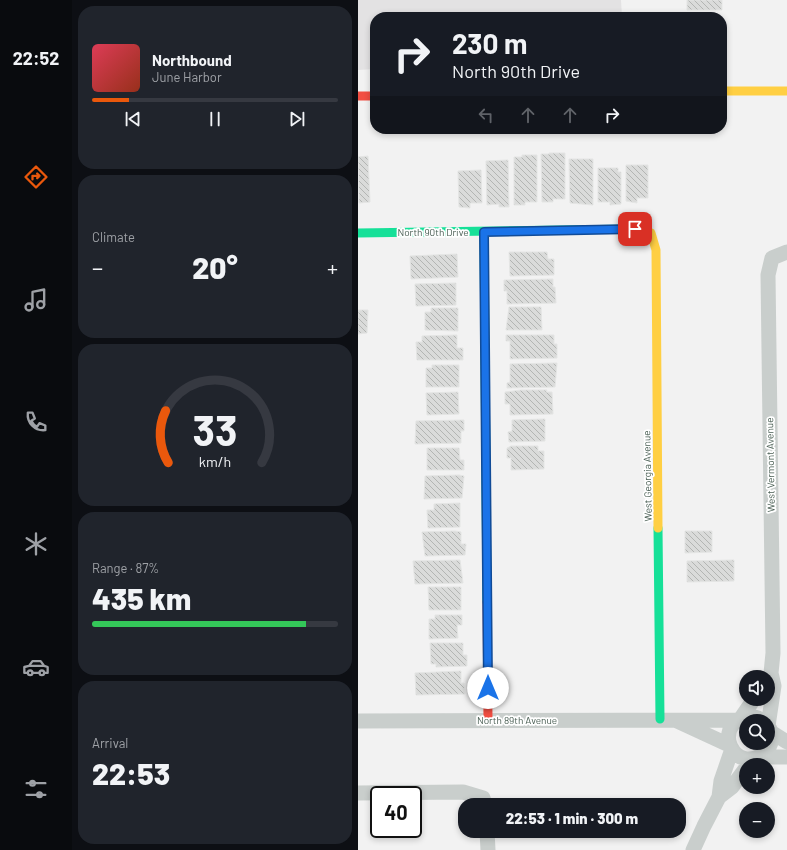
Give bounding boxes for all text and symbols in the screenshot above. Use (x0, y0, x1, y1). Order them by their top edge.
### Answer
text: 230 m (452, 26, 527, 60)
icon: right (386, 28, 438, 80)
text: 22:52 (13, 47, 59, 69)
text: Northbound (152, 51, 232, 69)
text: North 90th Drive (452, 60, 580, 82)
text: June Harbor (152, 69, 222, 85)
icon: left (475, 104, 497, 126)
icon: ahead (517, 104, 539, 126)
icon: ahead (559, 104, 581, 126)
icon: right (601, 104, 623, 126)
icon: previous (122, 108, 144, 130)
icon: pause (204, 108, 226, 130)
icon: next (286, 108, 308, 130)
icon: directions (22, 163, 50, 191)
pin (618, 212, 652, 246)
icon: arrive (624, 218, 646, 240)
street label: North 90th Drive (397, 226, 469, 238)
text: Climate (92, 229, 135, 245)
text: 20° (192, 249, 238, 285)
text: − (92, 254, 103, 280)
text: + (327, 254, 338, 280)
icon: music (22, 286, 50, 314)
text: 33 (193, 404, 237, 454)
icon: phone (22, 408, 50, 436)
street label: West Vermont Avenue (763, 417, 777, 513)
street label: West Georgia Avenue (640, 430, 654, 522)
text: km/h (199, 453, 231, 470)
icon: climate (22, 530, 50, 558)
text: Range · 87% (92, 560, 159, 576)
text: 435 km (92, 580, 191, 616)
icon: car (22, 653, 50, 681)
position arrow (467, 667, 509, 709)
map controls (739, 670, 775, 838)
button: sound (739, 670, 775, 706)
street label: North 89th Avenue (477, 714, 557, 726)
button: search (739, 714, 775, 750)
text: Arrival (92, 735, 128, 751)
text: 22:53 (92, 755, 170, 791)
button: + (739, 758, 775, 794)
icon: filters (22, 775, 50, 803)
speed limit sign: 40 (370, 786, 422, 838)
button: − (739, 802, 775, 838)
text: 22:53 · 1 min · 300 m (506, 809, 638, 827)

